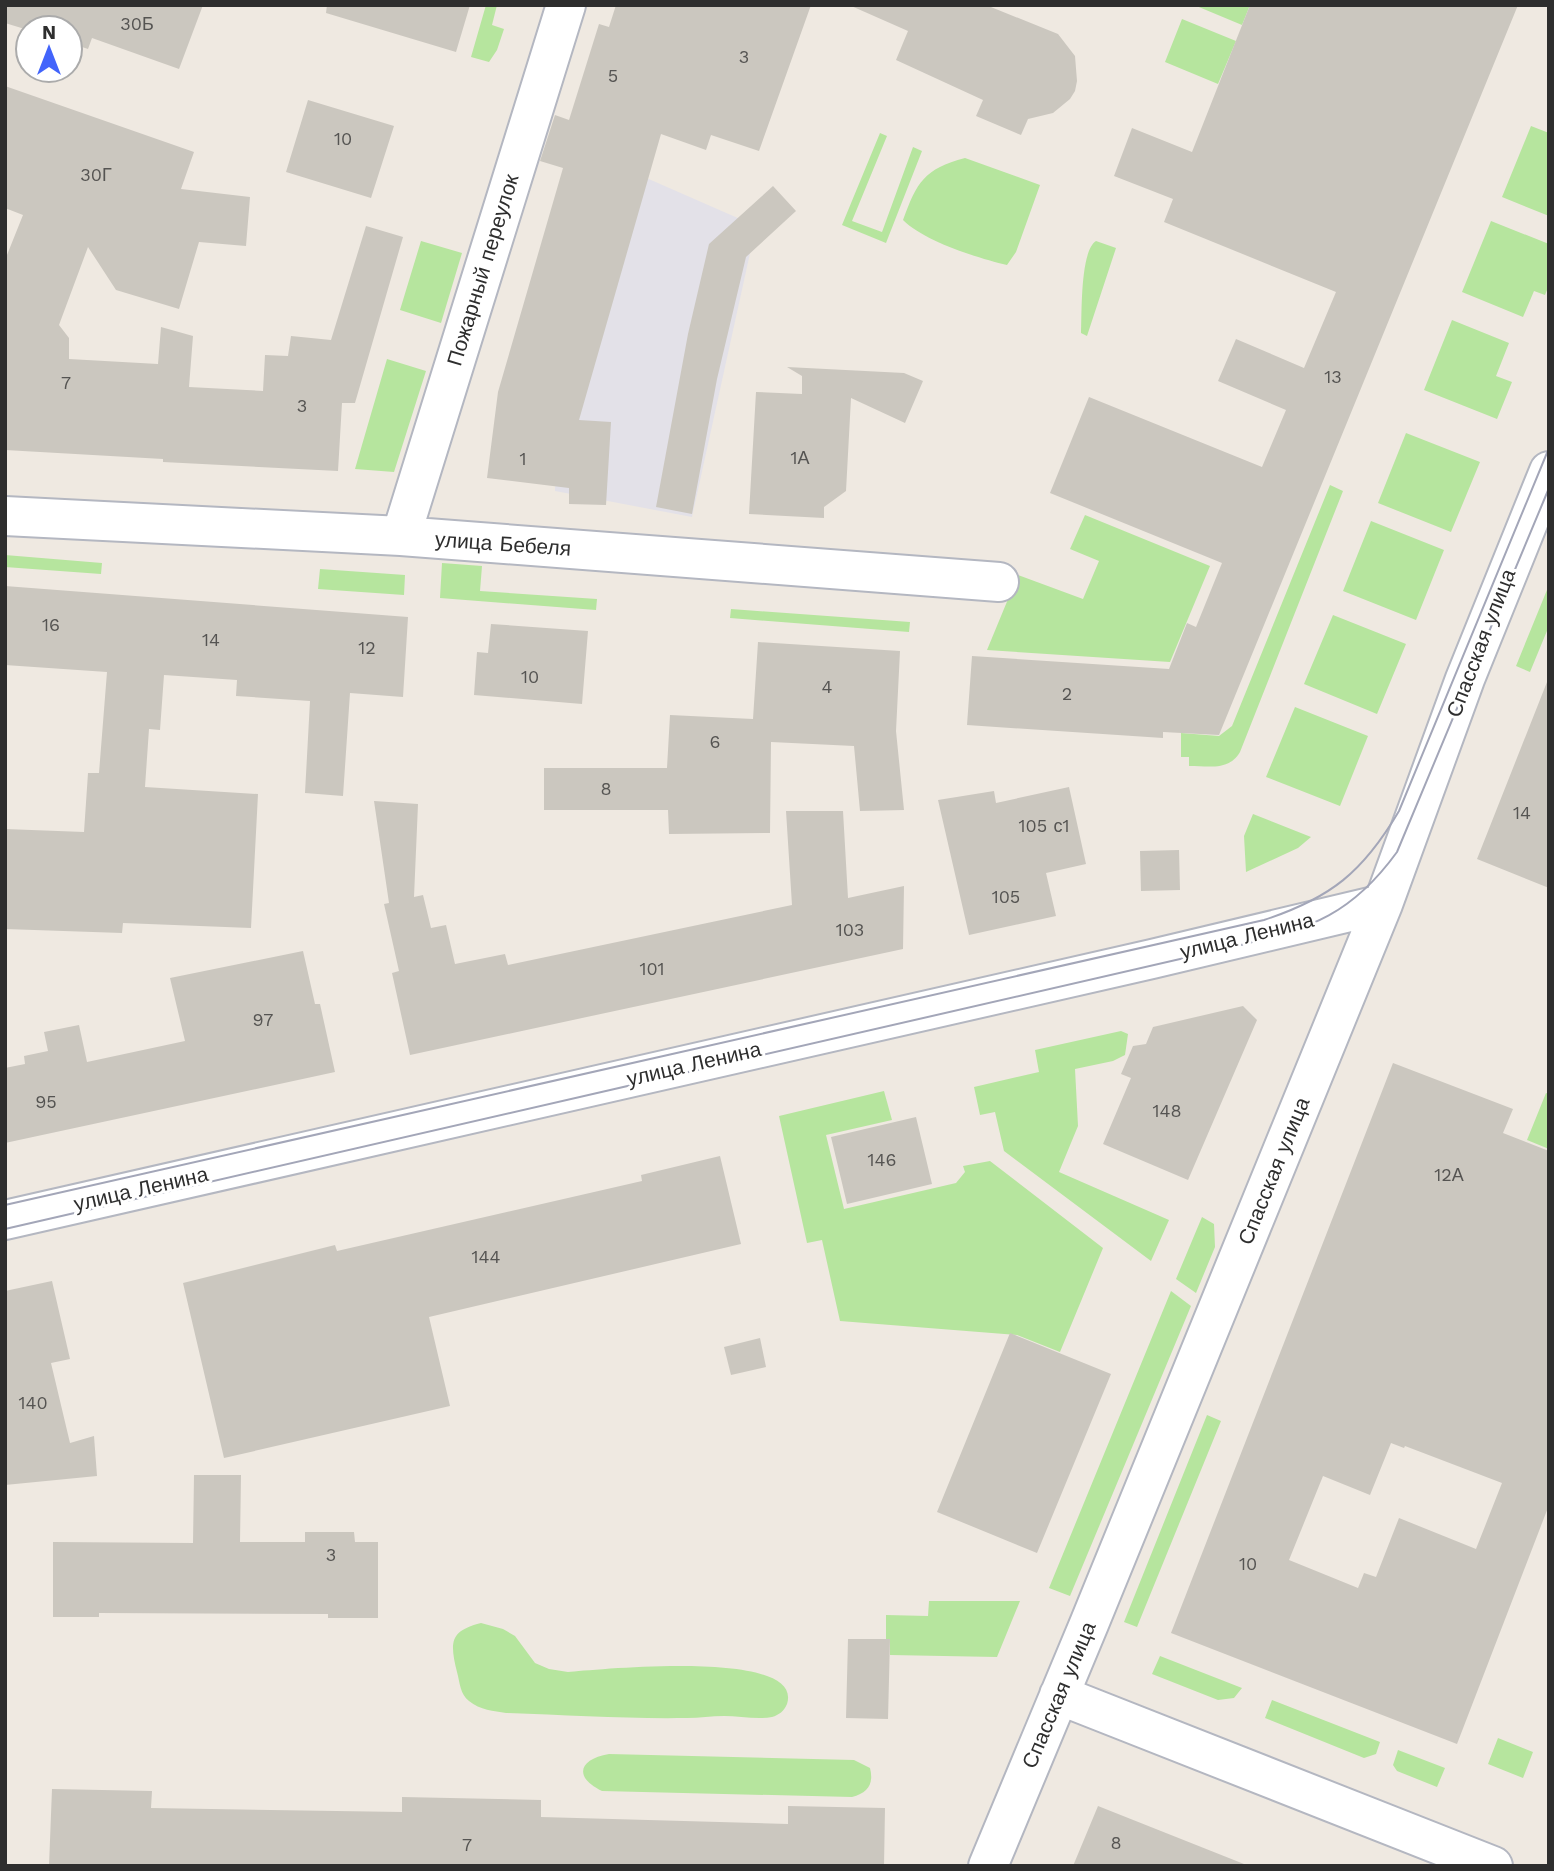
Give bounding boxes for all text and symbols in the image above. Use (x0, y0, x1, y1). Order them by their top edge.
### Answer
house number: 30Б (120, 13, 154, 34)
north arrow (14, 14, 84, 84)
text: N (42, 21, 56, 44)
house number: 3 (739, 46, 749, 67)
house number: 5 (608, 65, 618, 86)
house number: 10 (334, 128, 352, 149)
house number: 30Г (80, 164, 112, 185)
street label: Пожарный переулок (441, 170, 524, 369)
house number: 13 (1324, 366, 1342, 387)
house number: 7 (61, 372, 71, 393)
house number: 3 (297, 395, 307, 416)
house number: 1А (790, 447, 810, 468)
house number: 1 (519, 448, 527, 469)
street label: улица Бебеля (434, 526, 572, 561)
street label: Спасская улица (1441, 565, 1520, 720)
house number: 16 (42, 614, 60, 635)
house number: 14 (202, 629, 220, 650)
house number: 12 (358, 637, 376, 658)
house number: 10 (521, 666, 539, 687)
house number: 4 (822, 676, 833, 697)
house number: 2 (1062, 683, 1072, 704)
house number: 6 (710, 731, 720, 752)
house number: 8 (600, 778, 612, 799)
house number: 14 (1513, 802, 1531, 823)
house number: 105 с1 (1019, 815, 1069, 836)
house number: 105 (992, 886, 1020, 907)
street label: улица Ленина (1177, 907, 1317, 964)
house number: 103 (836, 919, 864, 940)
house number: 101 (639, 958, 665, 979)
house number: 97 (253, 1009, 273, 1030)
street label: улица Ленина (624, 1036, 764, 1091)
house number: 95 (35, 1091, 57, 1112)
street label: Спасская улица (1233, 1093, 1315, 1248)
house number: 148 (1152, 1100, 1182, 1121)
house number: 146 (868, 1149, 896, 1170)
street label: улица Ленина (71, 1161, 211, 1216)
house number: 12А (1434, 1164, 1464, 1185)
house number: 144 (471, 1246, 501, 1267)
house number: 140 (18, 1392, 48, 1413)
house number: 3 (326, 1544, 336, 1565)
house number: 10 (1239, 1553, 1257, 1574)
street label: Спасская улица (1016, 1617, 1101, 1772)
house number: 8 (1110, 1832, 1122, 1853)
house number: 7 (462, 1834, 472, 1855)

